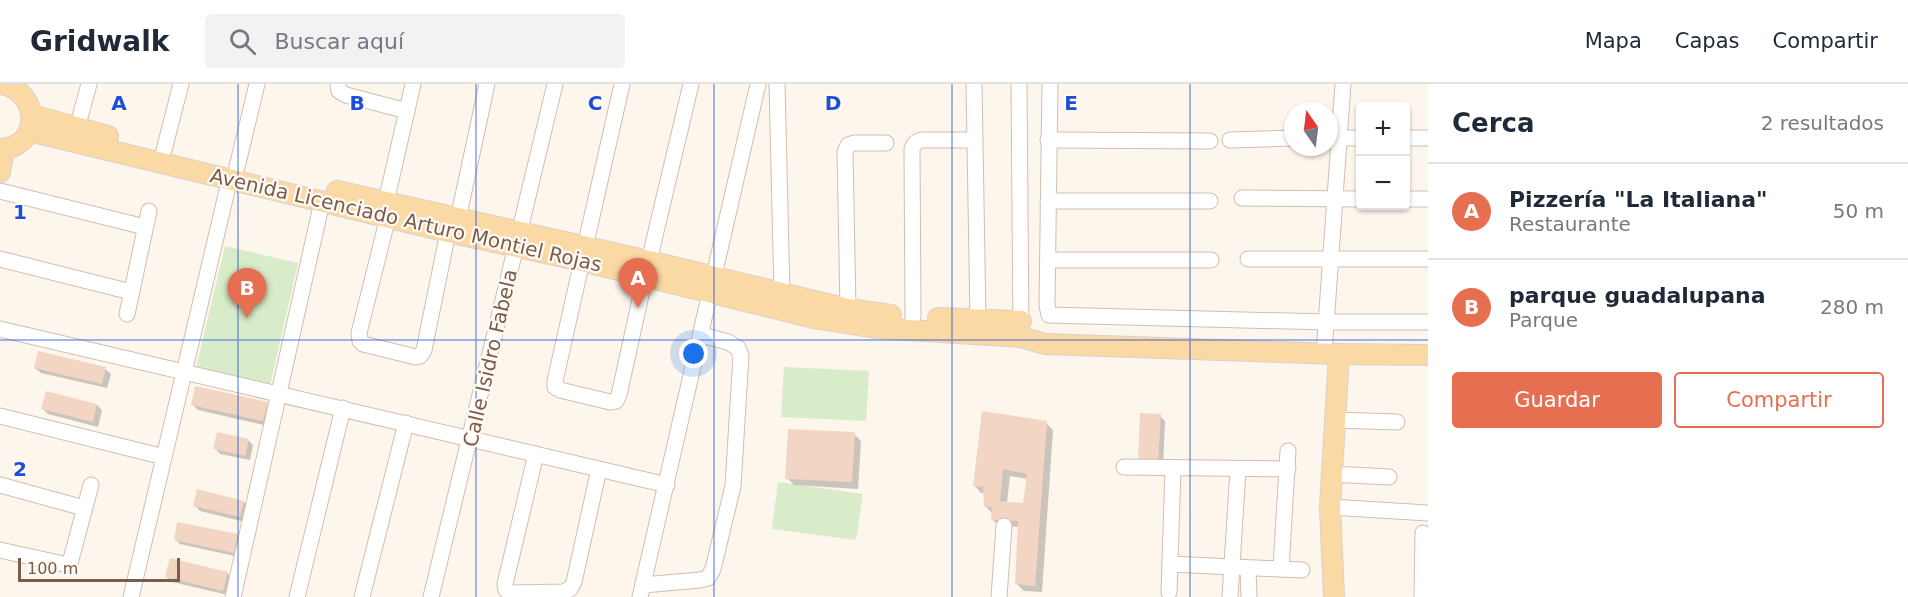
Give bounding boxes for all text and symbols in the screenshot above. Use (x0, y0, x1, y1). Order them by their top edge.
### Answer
search box (205, 14, 625, 68)
text: Gridwalk (30, 25, 169, 58)
icon: search (226, 25, 259, 58)
text: Buscar aquí (274, 29, 404, 54)
text: Mapa (1585, 29, 1642, 53)
text: Capas (1675, 29, 1739, 53)
text: Compartir (1772, 29, 1878, 53)
text: A (111, 91, 127, 115)
text: B (349, 91, 365, 115)
text: C (588, 91, 602, 115)
text: D (825, 91, 841, 115)
text: E (1064, 91, 1078, 115)
north arrow (1284, 102, 1338, 156)
map controls (1356, 102, 1410, 210)
button: + (1356, 102, 1410, 156)
text: Cerca (1452, 108, 1535, 138)
text: 2 resultados (1761, 111, 1884, 135)
button: − (1356, 156, 1410, 210)
street label: Avenida Licenciado Arturo Montiel Rojas (208, 163, 604, 277)
text: Pizzería "La Italiana" (1509, 187, 1768, 212)
text: A (1464, 199, 1479, 223)
text: 50 m (1833, 199, 1884, 223)
text: 1 (13, 200, 27, 224)
text: Restaurante (1509, 212, 1631, 236)
pin: A (618, 258, 658, 308)
street label: Calle Isidro Fabela (458, 267, 522, 449)
pin: B (228, 268, 266, 318)
text: parque guadalupana (1509, 283, 1766, 308)
text: B (1464, 295, 1479, 319)
text: 280 m (1820, 295, 1884, 319)
text: Parque (1509, 308, 1578, 332)
your location (679, 339, 708, 368)
button: Guardar (1452, 372, 1662, 428)
button: Compartir (1674, 372, 1884, 428)
text: 2 (13, 457, 27, 481)
scale bar (18, 555, 180, 582)
text: 100 m (27, 559, 78, 578)

